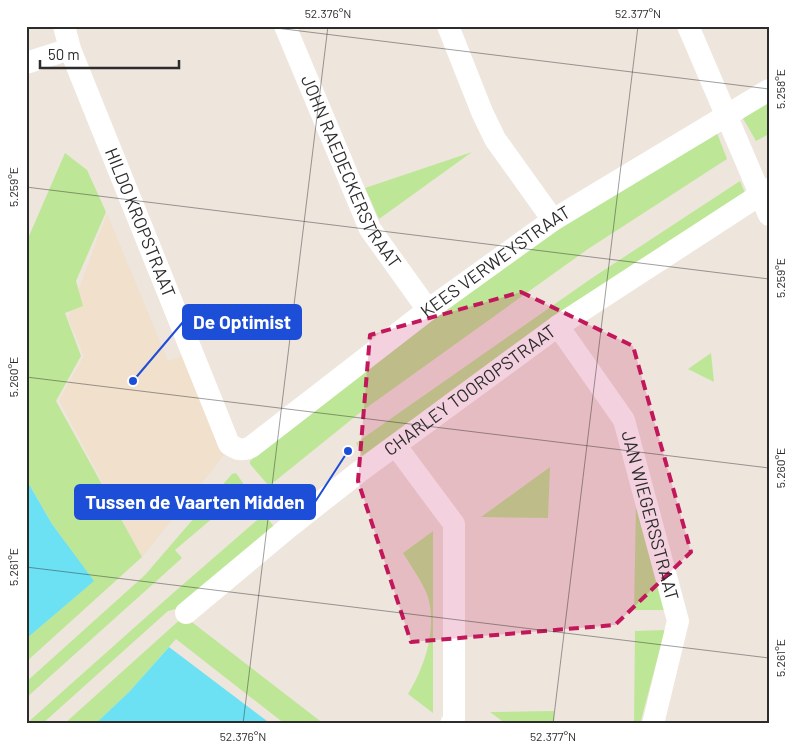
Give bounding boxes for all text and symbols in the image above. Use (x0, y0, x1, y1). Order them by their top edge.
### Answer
text: 52.376°N (305, 6, 351, 20)
text: 52.377°N (615, 6, 661, 20)
scale bar (40, 38, 179, 70)
text: 50 m (48, 45, 80, 63)
text: 5.258°E (773, 69, 787, 109)
street label: JOHN RAEDECKERSTRAAT (297, 71, 406, 272)
street label: HILDO KROPSTRAAT (101, 144, 181, 300)
text: 5.259°E (6, 167, 20, 207)
street label: KEES VERWEYSTRAAT (416, 200, 574, 322)
text: 5.259°E (773, 258, 787, 298)
callout: De Optimist (183, 305, 301, 339)
text: De Optimist (193, 310, 291, 333)
street label: CHARLEY TOOROPSTRAAT (379, 319, 560, 460)
text: 5.260°E (6, 357, 20, 397)
street label: JAN WIEGERSSTRAAT (617, 428, 684, 603)
text: 5.260°E (773, 448, 787, 488)
callout: Tussen de Vaarten Midden (75, 485, 315, 519)
text: Tussen de Vaarten Midden (85, 490, 305, 513)
text: 5.261°E (6, 548, 20, 586)
text: 5.261°E (773, 639, 787, 677)
text: 52.376°N (220, 729, 266, 743)
text: 52.377°N (530, 729, 576, 743)

